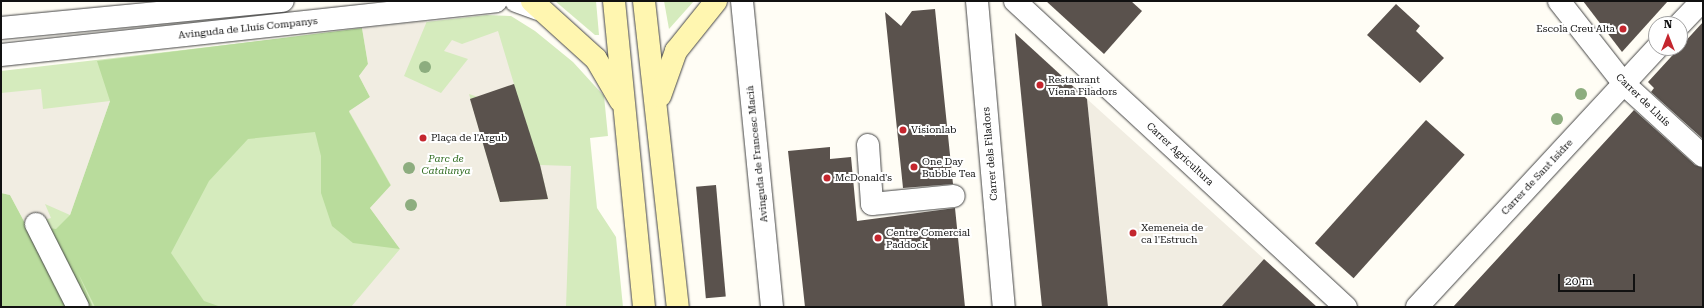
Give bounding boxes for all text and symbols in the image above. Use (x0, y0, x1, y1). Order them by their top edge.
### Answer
street label: Avinguda de Lluís Companys (178, 15, 318, 41)
north arrow (1648, 16, 1688, 56)
text: N (1664, 18, 1672, 31)
place label: Escola Creu Alta (1536, 23, 1615, 35)
marker: Escola Creu Alta (1618, 24, 1628, 34)
street label: Carrer de Lluís (1613, 71, 1673, 129)
place label: Restaurant Viena Filadors (1048, 73, 1117, 96)
marker: Restaurant Viena Filadors (1035, 80, 1045, 90)
street label: Avinguda de Francesc Macià (744, 85, 770, 223)
street label: Carrer dels Filadors (980, 107, 1000, 201)
street label: Carrer Agricultura (1144, 120, 1216, 188)
place label: Visionlab (911, 124, 957, 136)
marker: Visionlab (898, 125, 908, 135)
place label: Plaça de l'Argub (431, 132, 508, 144)
marker: Plaça de l'Argub (418, 133, 428, 143)
street label: Carrer de Sant Isidre (1499, 137, 1575, 217)
park label: Parc de Catalunya (422, 152, 470, 176)
place label: One Day Bubble Tea (922, 155, 976, 178)
marker: One Day Bubble Tea (909, 162, 919, 172)
place label: McDonald's (835, 172, 892, 184)
marker: McDonald's (822, 173, 832, 183)
place label: Xemeneia de ca l'Estruch (1141, 221, 1203, 244)
place label: Centre Comercial Paddock (886, 226, 970, 250)
marker: Xemeneia de ca l'Estruch (1128, 228, 1138, 238)
marker: Centre Comercial Paddock (873, 233, 883, 243)
scale bar (1560, 266, 1637, 292)
text: 20 m (1565, 274, 1592, 288)

